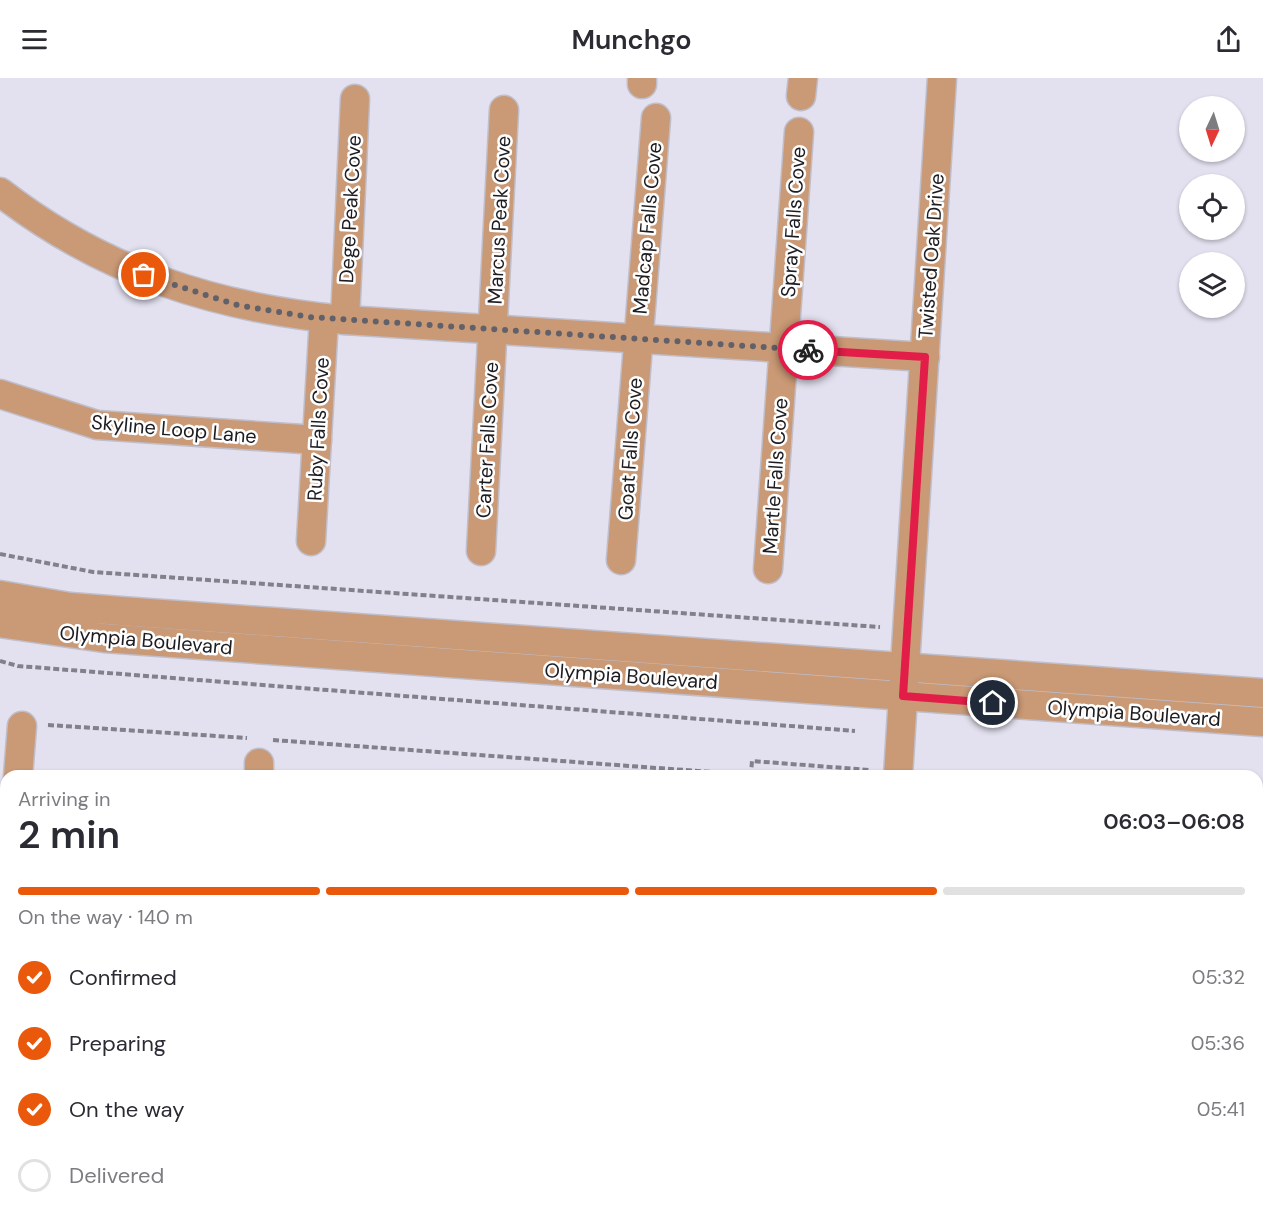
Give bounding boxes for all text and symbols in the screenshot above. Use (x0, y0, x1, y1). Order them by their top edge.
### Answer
text: Munchgo (571, 22, 692, 57)
icon: menu (18, 23, 51, 56)
icon: share (1212, 23, 1245, 56)
north arrow (1179, 96, 1245, 162)
map controls (1179, 96, 1245, 318)
street label: Dege Peak Cove (333, 134, 367, 284)
street label: Marcus Peak Cove (482, 135, 516, 305)
street label: Madcap Falls Cove (627, 141, 667, 315)
street label: Spray Falls Cove (775, 146, 811, 298)
street label: Twisted Oak Drive (912, 172, 950, 340)
button: locate (1179, 174, 1245, 240)
pin (118, 249, 169, 300)
button: layers (1179, 252, 1245, 318)
icon: bag (127, 258, 160, 291)
courier (778, 320, 838, 380)
icon: bike (792, 334, 825, 367)
street label: Ruby Falls Cove (301, 357, 335, 501)
street label: Carter Falls Cove (470, 361, 504, 519)
street label: Goat Falls Cove (612, 377, 648, 521)
street label: Martle Falls Cove (757, 397, 793, 555)
street label: Skyline Loop Lane (90, 409, 258, 449)
street label: Olympia Boulevard (58, 619, 234, 661)
street label: Olympia Boulevard (543, 657, 719, 695)
pin (967, 677, 1018, 728)
icon: home (976, 686, 1009, 719)
street label: Olympia Boulevard (1046, 694, 1222, 732)
text: Arriving in (18, 786, 110, 812)
text: 06:03–06:08 (1103, 807, 1245, 836)
text: 2 min (18, 809, 120, 860)
text: On the way · 140 m (18, 904, 193, 930)
icon: check (18, 961, 51, 994)
text: Confirmed (69, 963, 177, 992)
text: 05:32 (1192, 964, 1245, 990)
icon: check (18, 1027, 51, 1060)
text: Preparing (69, 1029, 166, 1058)
text: 05:36 (1191, 1030, 1245, 1056)
icon: check (18, 1093, 51, 1126)
text: On the way (69, 1095, 184, 1124)
text: 05:41 (1197, 1096, 1245, 1122)
text: Delivered (69, 1161, 164, 1190)

